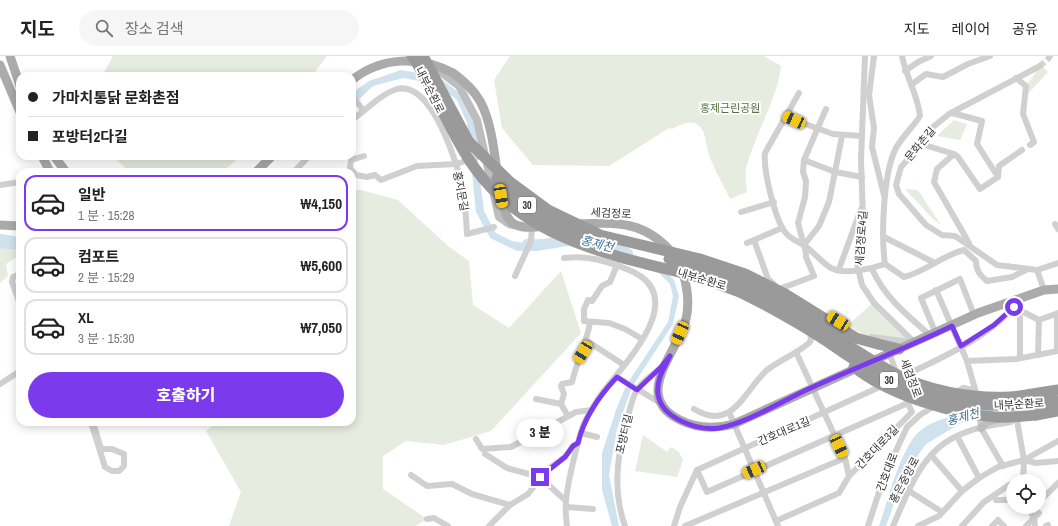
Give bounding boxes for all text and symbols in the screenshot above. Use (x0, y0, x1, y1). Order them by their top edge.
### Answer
search box (79, 10, 359, 46)
text: 지도 (20, 16, 55, 42)
icon: search (93, 17, 115, 39)
text: 장소 검색 (125, 18, 184, 39)
text: 지도 (904, 20, 930, 38)
text: 레이어 (952, 20, 990, 38)
text: 공유 (1012, 20, 1038, 38)
street label: 내부순환로 (412, 64, 448, 116)
text: 가마치통닭 문화촌점 (52, 87, 180, 108)
park label: 홍제근린공원 (700, 101, 760, 115)
car (781, 110, 807, 130)
street label: 문화촌길 (902, 124, 938, 164)
text: 포방터2다길 (52, 126, 128, 147)
street label: 홍지문길 (450, 170, 472, 212)
car (493, 183, 509, 209)
text: 일반 (78, 184, 106, 205)
icon: car (30, 185, 66, 221)
text: ₩4,150 (301, 193, 342, 214)
road number: 30 (518, 197, 536, 213)
street label: 세검정로 (590, 205, 632, 221)
text: 1 분 · 15:28 (78, 207, 134, 224)
street label: 세검정로4길 (852, 210, 870, 266)
water label: 홍제천 (579, 232, 617, 256)
text: 컴포트 (78, 246, 119, 267)
icon: car (30, 247, 66, 283)
text: ₩5,600 (301, 255, 342, 276)
street label: 내부순환로 (676, 265, 728, 293)
text: 2 분 · 15:29 (78, 269, 134, 286)
route start (1005, 298, 1023, 316)
text: XL (78, 307, 94, 328)
icon: car (30, 309, 66, 345)
car (825, 310, 851, 332)
text: ₩7,050 (301, 317, 342, 338)
car (670, 320, 690, 346)
text: 3 분 · 15:30 (78, 330, 134, 347)
car (572, 339, 594, 365)
street label: 세검정로 (897, 357, 925, 399)
button: 호출하기 (28, 372, 344, 418)
road number: 30 (880, 372, 898, 388)
street label: 내부순환로 (993, 396, 1045, 412)
water label: 홍제천 (945, 404, 983, 429)
street label: 포방터길 (613, 413, 635, 455)
street label: 간호대로1길 (756, 414, 812, 448)
callout: 3 분 (516, 419, 564, 447)
street label: 간호대로3길 (853, 422, 901, 472)
text: 3 분 (530, 424, 550, 441)
car (828, 433, 850, 459)
street label: 간호대로 (874, 451, 900, 493)
street label: 홍은중앙로 (886, 454, 922, 506)
car (741, 460, 767, 480)
route end (531, 468, 549, 486)
map controls (1006, 474, 1046, 514)
button: locate (1006, 474, 1046, 514)

